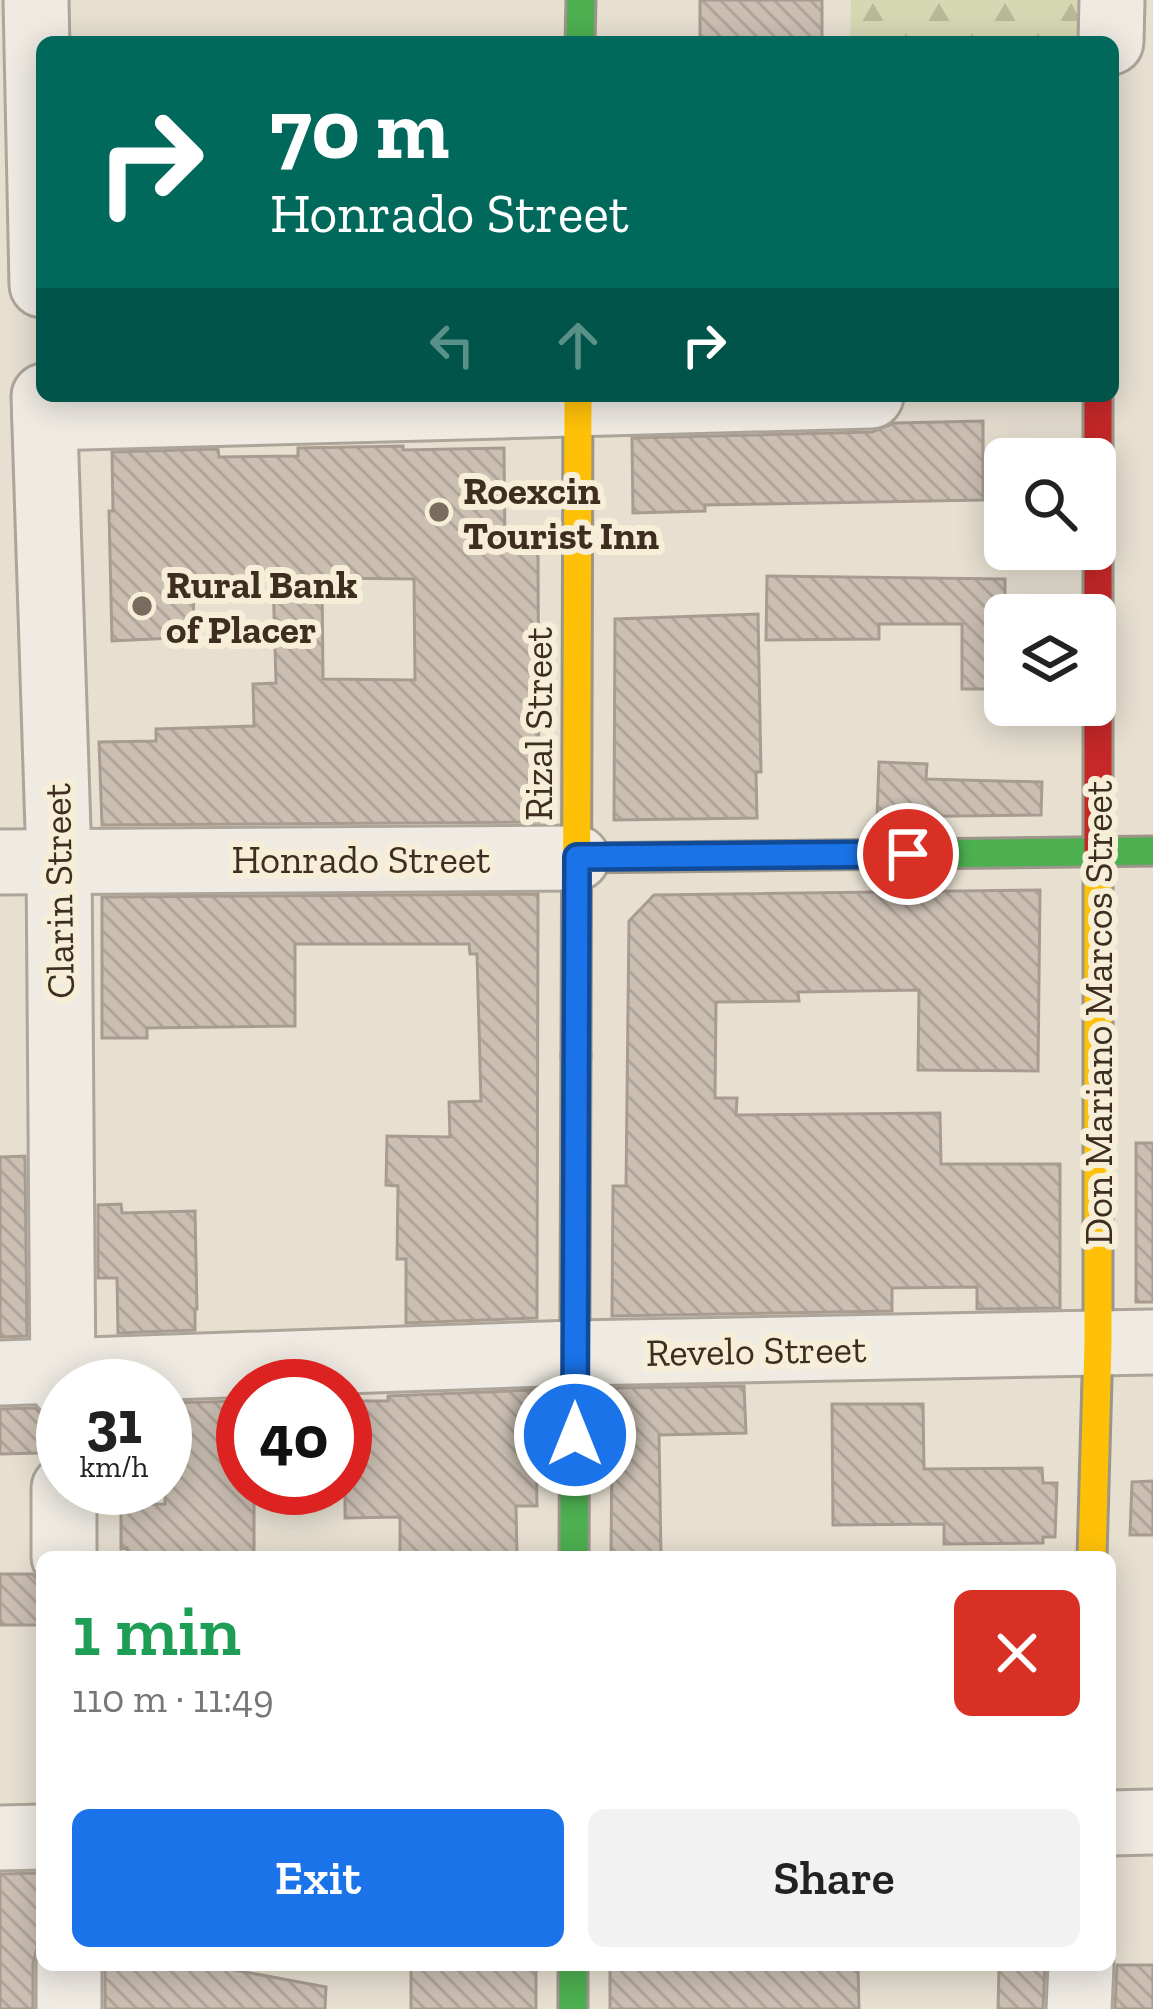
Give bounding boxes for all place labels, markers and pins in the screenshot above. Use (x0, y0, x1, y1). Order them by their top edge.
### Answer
place label: Roexcin Tourist Inn (463, 467, 659, 559)
marker: Roexcin Tourist Inn (426, 499, 452, 525)
place label: Rural Bank of Placer (166, 561, 358, 653)
marker: Rural Bank of Placer (129, 593, 155, 619)
pin (857, 803, 959, 905)

